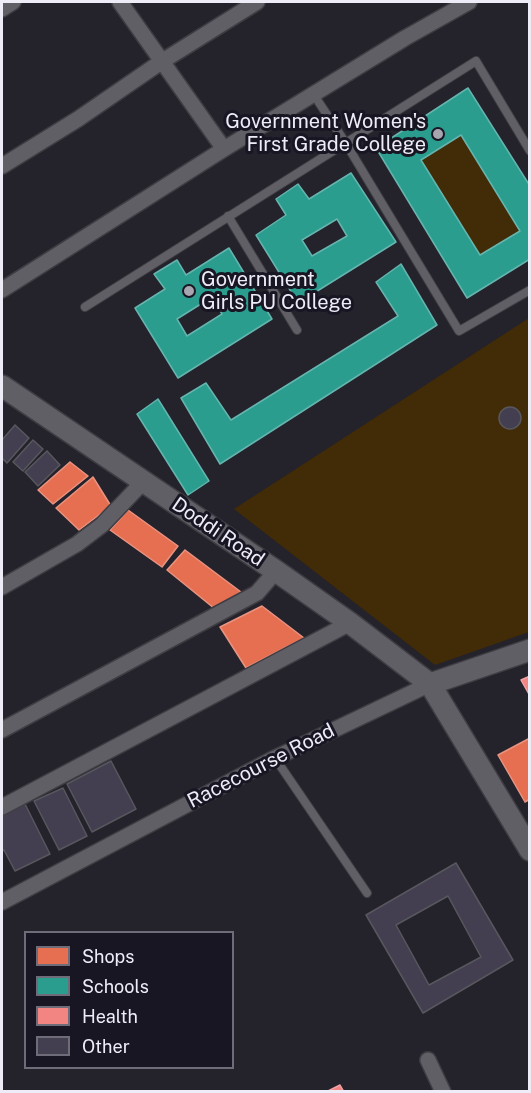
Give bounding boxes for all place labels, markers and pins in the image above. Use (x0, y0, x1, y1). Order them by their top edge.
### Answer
place label: Government Women's First Grade College (225, 110, 426, 157)
marker: Government Women's First Grade College (431, 127, 445, 141)
place label: Government Girls PU College (201, 268, 352, 315)
marker: Government Girls PU College (182, 284, 196, 298)

